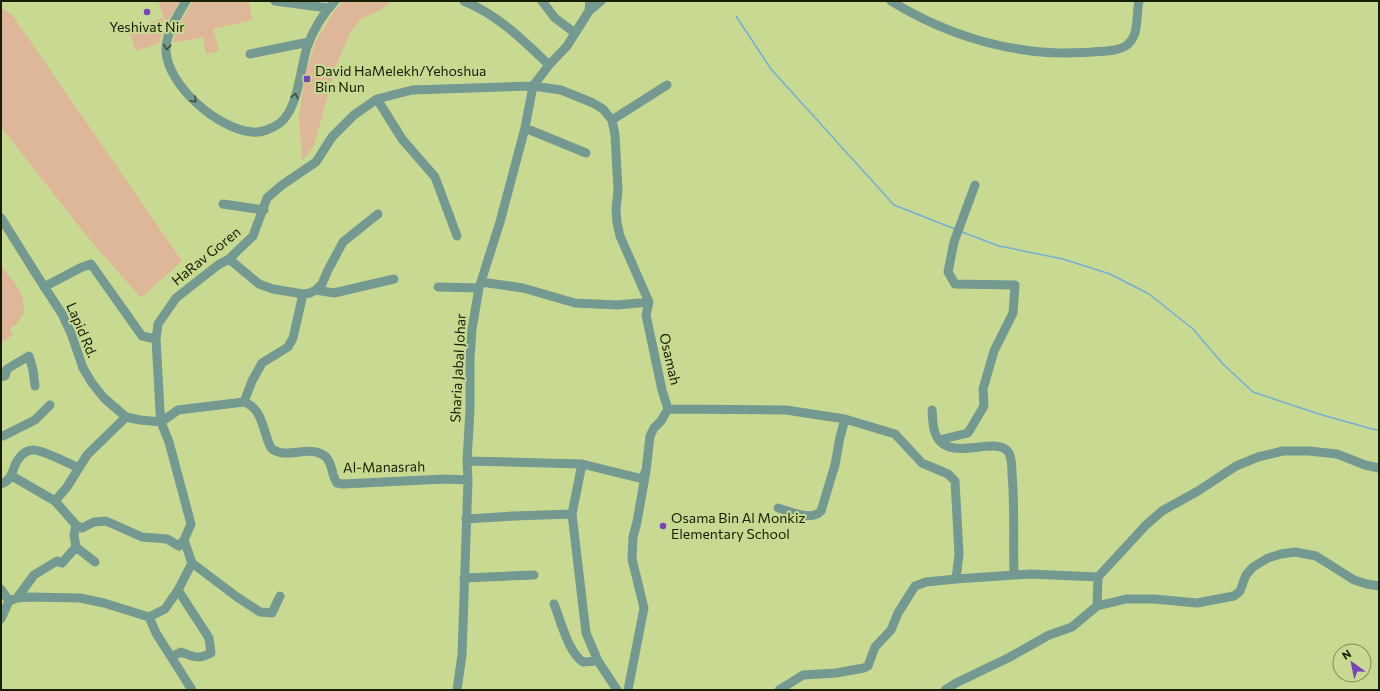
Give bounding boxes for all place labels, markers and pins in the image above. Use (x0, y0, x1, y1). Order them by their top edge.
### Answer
marker: Yeshivat Nir (142, 7, 152, 17)
place label: Yeshivat Nir (109, 18, 185, 35)
place label: David HaMelekh/Yehoshua Bin Nun (315, 62, 486, 95)
marker: David HaMelekh/Yehoshua Bin Nun (302, 74, 312, 84)
place label: Osama Bin Al Monkiz Elementary School (671, 509, 806, 542)
marker: Osama Bin Al Monkiz Elementary School (658, 521, 668, 531)

